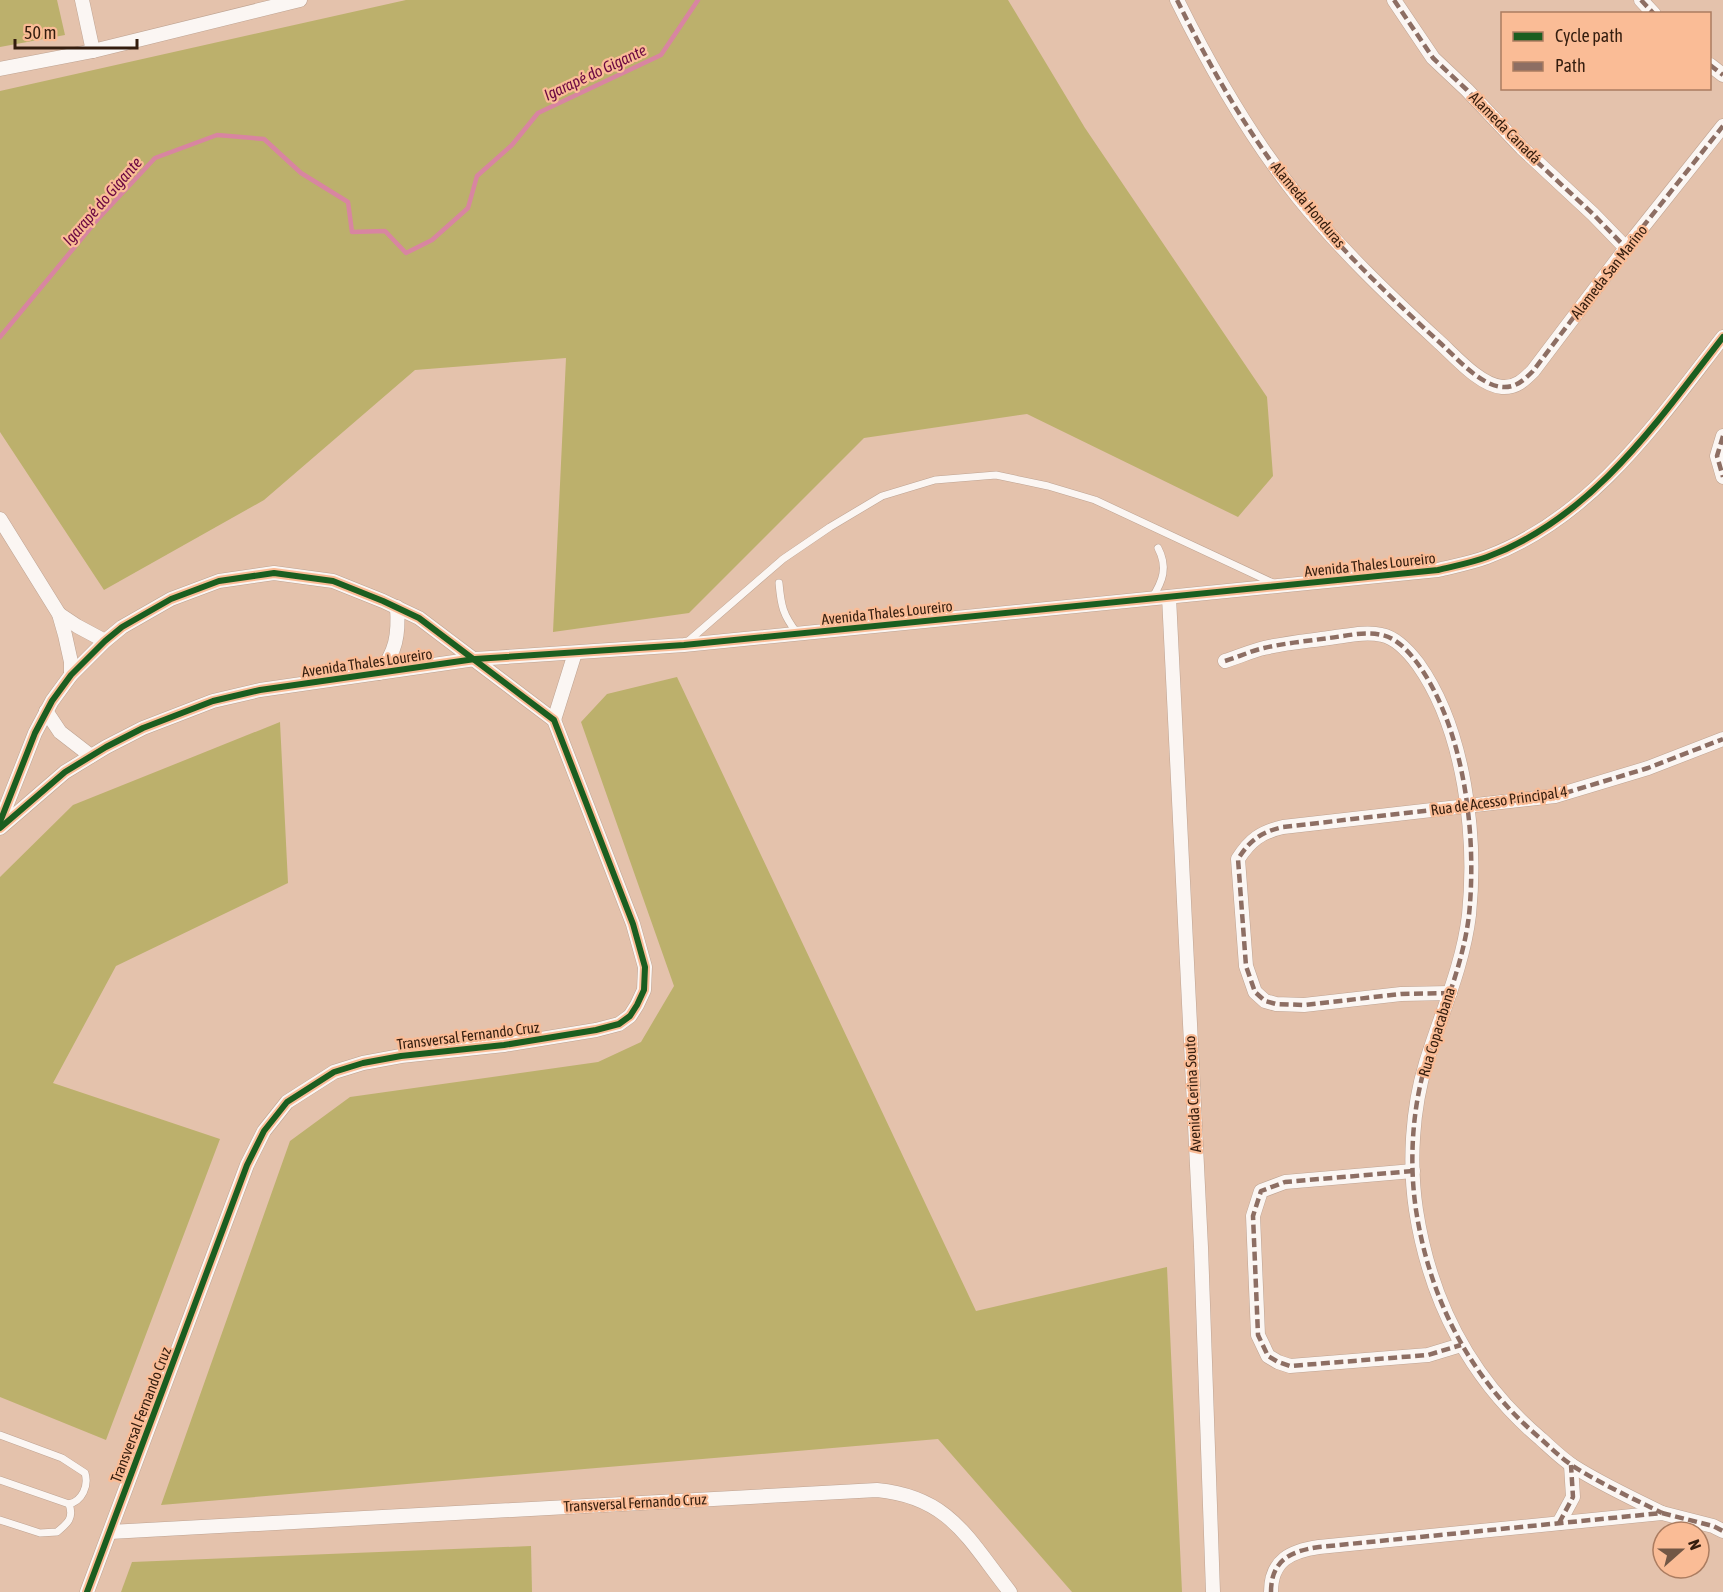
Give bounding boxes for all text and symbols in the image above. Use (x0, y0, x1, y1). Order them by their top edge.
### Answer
scale bar (15, 12, 136, 50)
legend (1501, 12, 1711, 90)
text: 50 m (24, 22, 56, 43)
text: Cycle path (1555, 25, 1623, 46)
water label: Igarapé do Gigante (541, 40, 650, 105)
text: Path (1555, 55, 1586, 76)
street label: Alameda Canadá (1466, 88, 1545, 167)
water label: Igarapé do Gigante (59, 153, 146, 249)
street label: Alameda Honduras (1268, 159, 1349, 251)
street label: Alameda San Marino (1567, 222, 1650, 322)
street label: Avenida Thales Loureiro (1303, 549, 1436, 580)
street label: Avenida Thales Loureiro (820, 597, 953, 628)
street label: Avenida Thales Loureiro (300, 645, 433, 680)
street label: Rua de Acesso Principal 4 (1430, 782, 1568, 819)
street label: Rua Copacabana (1415, 985, 1458, 1079)
street label: Transversal Fernando Cruz (396, 1018, 541, 1053)
street label: Avenida Cerina Souto (1181, 1035, 1204, 1153)
street label: Transversal Fernando Cruz (107, 1344, 174, 1485)
street label: Transversal Fernando Cruz (563, 1490, 708, 1515)
north arrow (1651, 1520, 1711, 1580)
text: N (1685, 1537, 1705, 1552)

